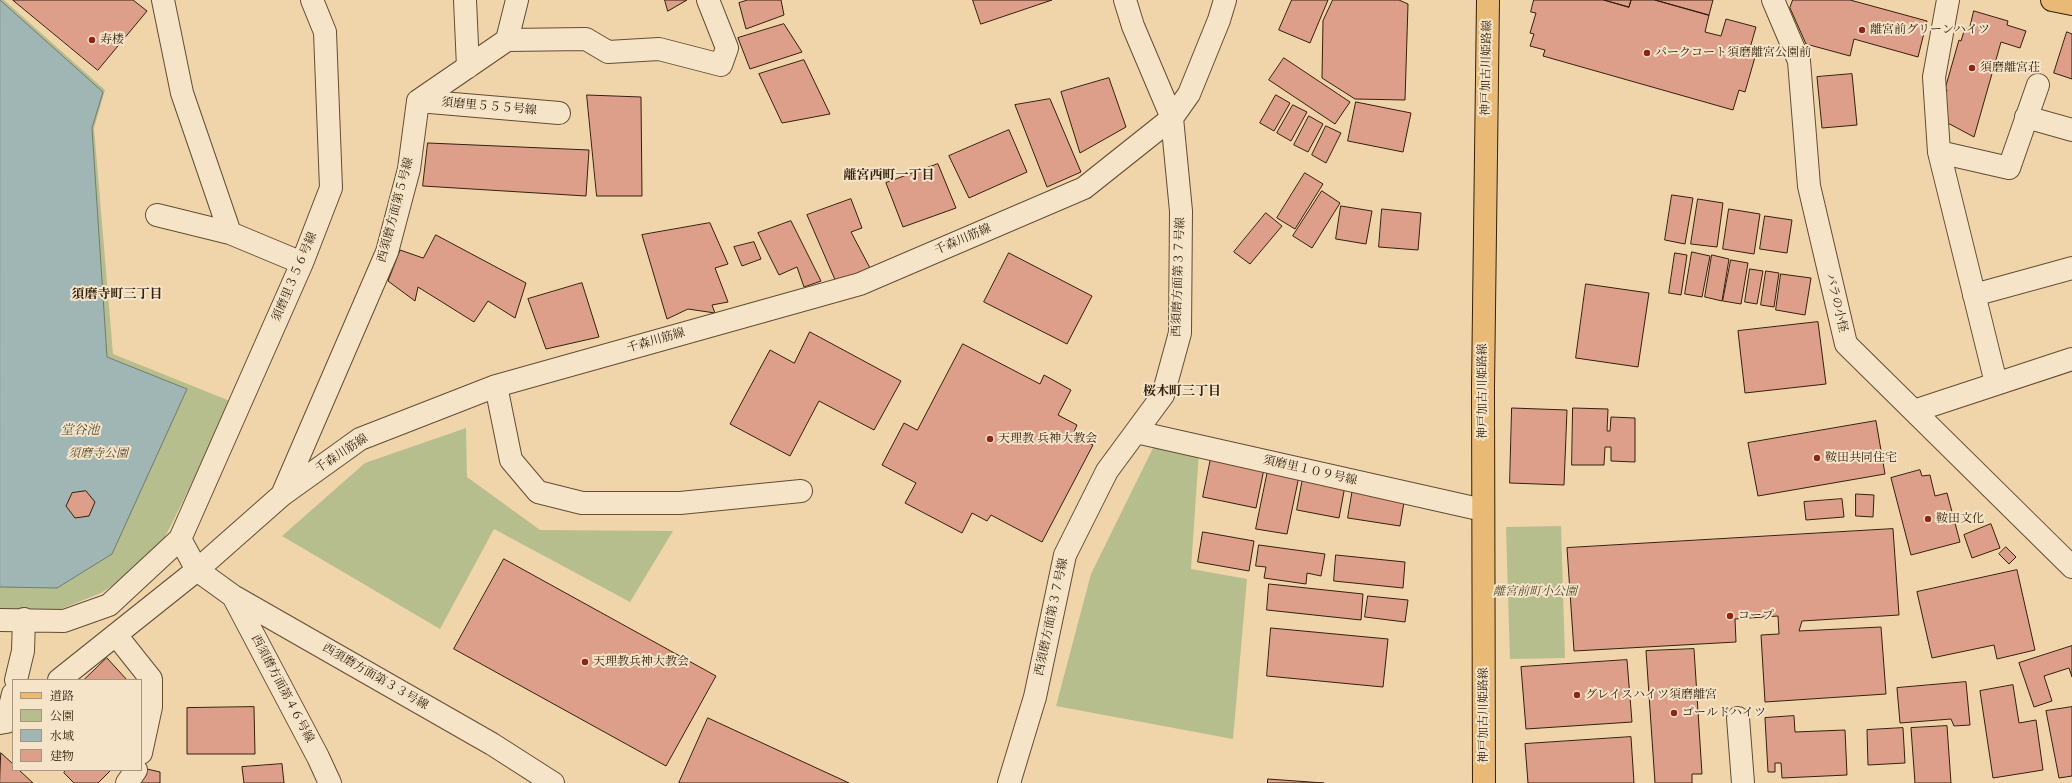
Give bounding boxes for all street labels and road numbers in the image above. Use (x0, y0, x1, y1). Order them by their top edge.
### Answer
street label: 神戸加古川姫路線 (1479, 20, 1495, 116)
street label: 須磨里５５５号線 (441, 96, 537, 118)
street label: 西須磨方面第５号線 (375, 156, 417, 264)
street label: 西須磨方面第３７号線 (1170, 217, 1188, 337)
street label: 千森川筋線 (933, 222, 993, 258)
street label: 須磨里３５６号線 (270, 230, 320, 324)
street label: バラの小怪 (1822, 272, 1850, 334)
street label: 千森川筋線 (625, 326, 687, 356)
street label: 神戸加古川姫路線 (1476, 343, 1490, 439)
street label: 千森川筋線 (313, 432, 371, 476)
street label: 須磨里１０９号線 (1262, 453, 1358, 489)
street label: 西須磨方面第３７号線 (1032, 557, 1072, 677)
street label: 西須磨方面第４６号線 (247, 633, 317, 745)
street label: 西須磨方面第３３号線 (319, 641, 431, 713)
street label: 神戸加古川姫路線 (1477, 667, 1491, 763)

